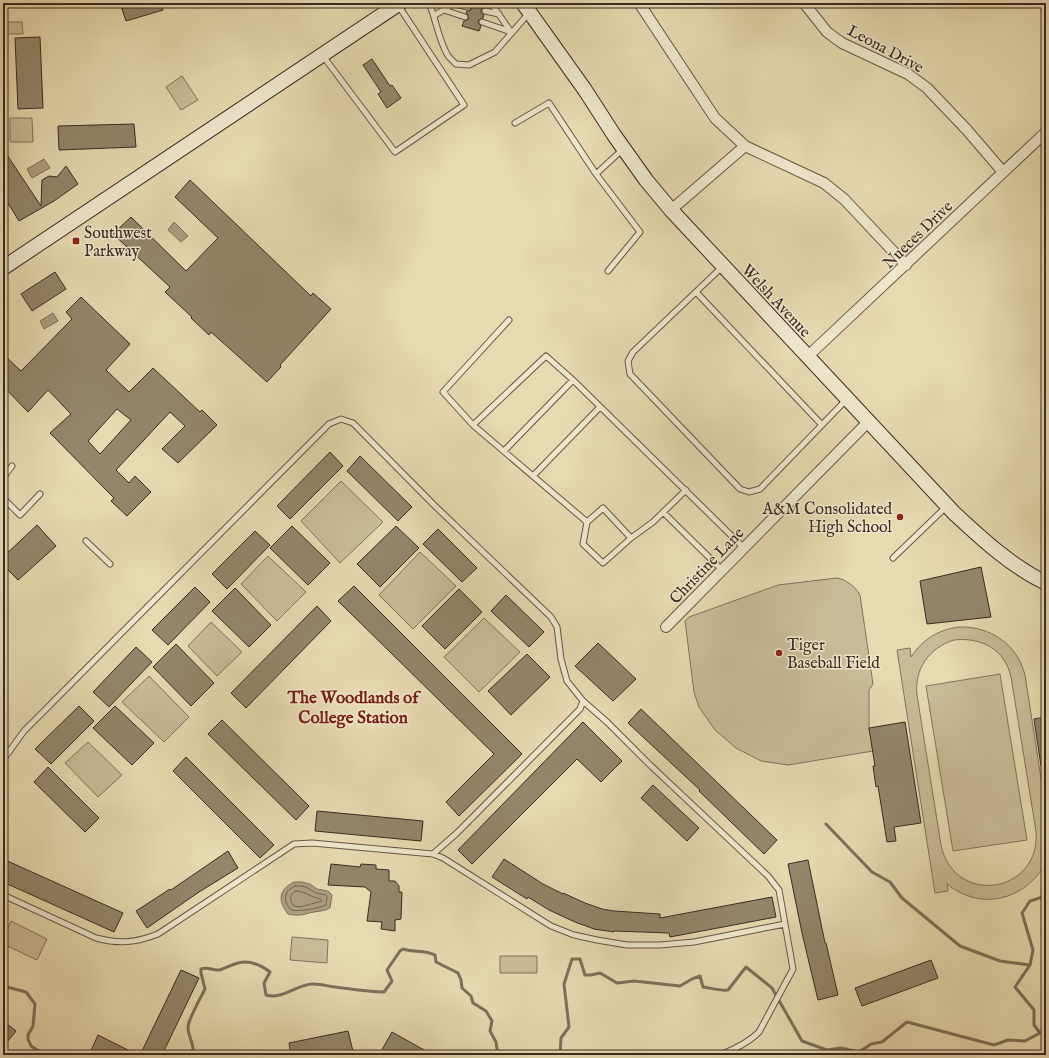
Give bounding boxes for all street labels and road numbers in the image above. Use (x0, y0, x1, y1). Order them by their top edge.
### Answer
street label: Leona Drive (843, 21, 927, 78)
street label: Nueces Drive (879, 197, 958, 274)
street label: Welsh Avenue (737, 261, 814, 342)
street label: Christine Lane (666, 524, 749, 609)

